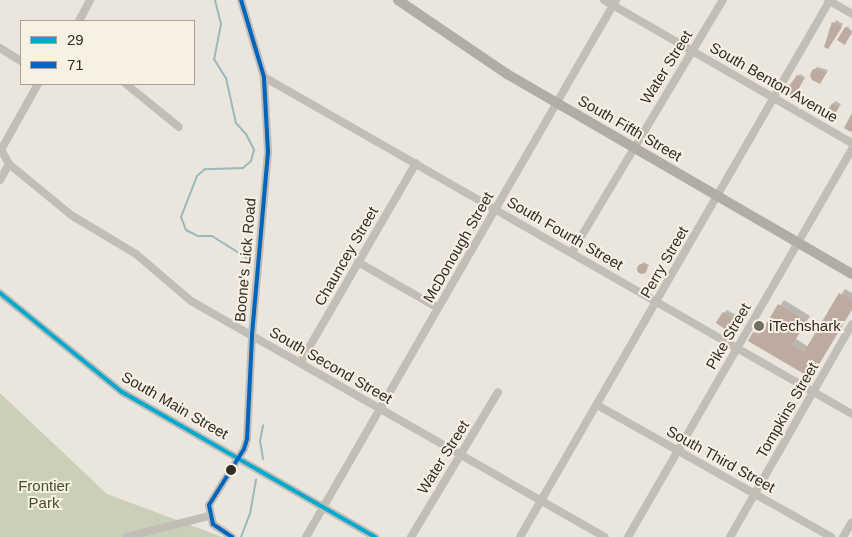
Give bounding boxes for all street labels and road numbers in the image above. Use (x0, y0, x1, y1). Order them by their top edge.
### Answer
street label: Water Street (636, 27, 696, 107)
street label: South Benton Avenue (706, 38, 842, 126)
street label: South Fifth Street (575, 91, 685, 165)
street label: McDonough Street (419, 188, 497, 306)
street label: South Fourth Street (504, 192, 626, 274)
street label: Boone's Lick Road (231, 197, 259, 323)
street label: Chauncey Street (310, 203, 382, 309)
street label: Perry Street (636, 223, 692, 301)
street label: Pike Street (702, 300, 754, 372)
street label: South Second Street (267, 323, 395, 407)
street label: Tompkins Street (752, 359, 822, 461)
street label: South Main Street (119, 367, 231, 443)
street label: Water Street (413, 417, 473, 497)
street label: South Third Street (663, 422, 779, 496)

